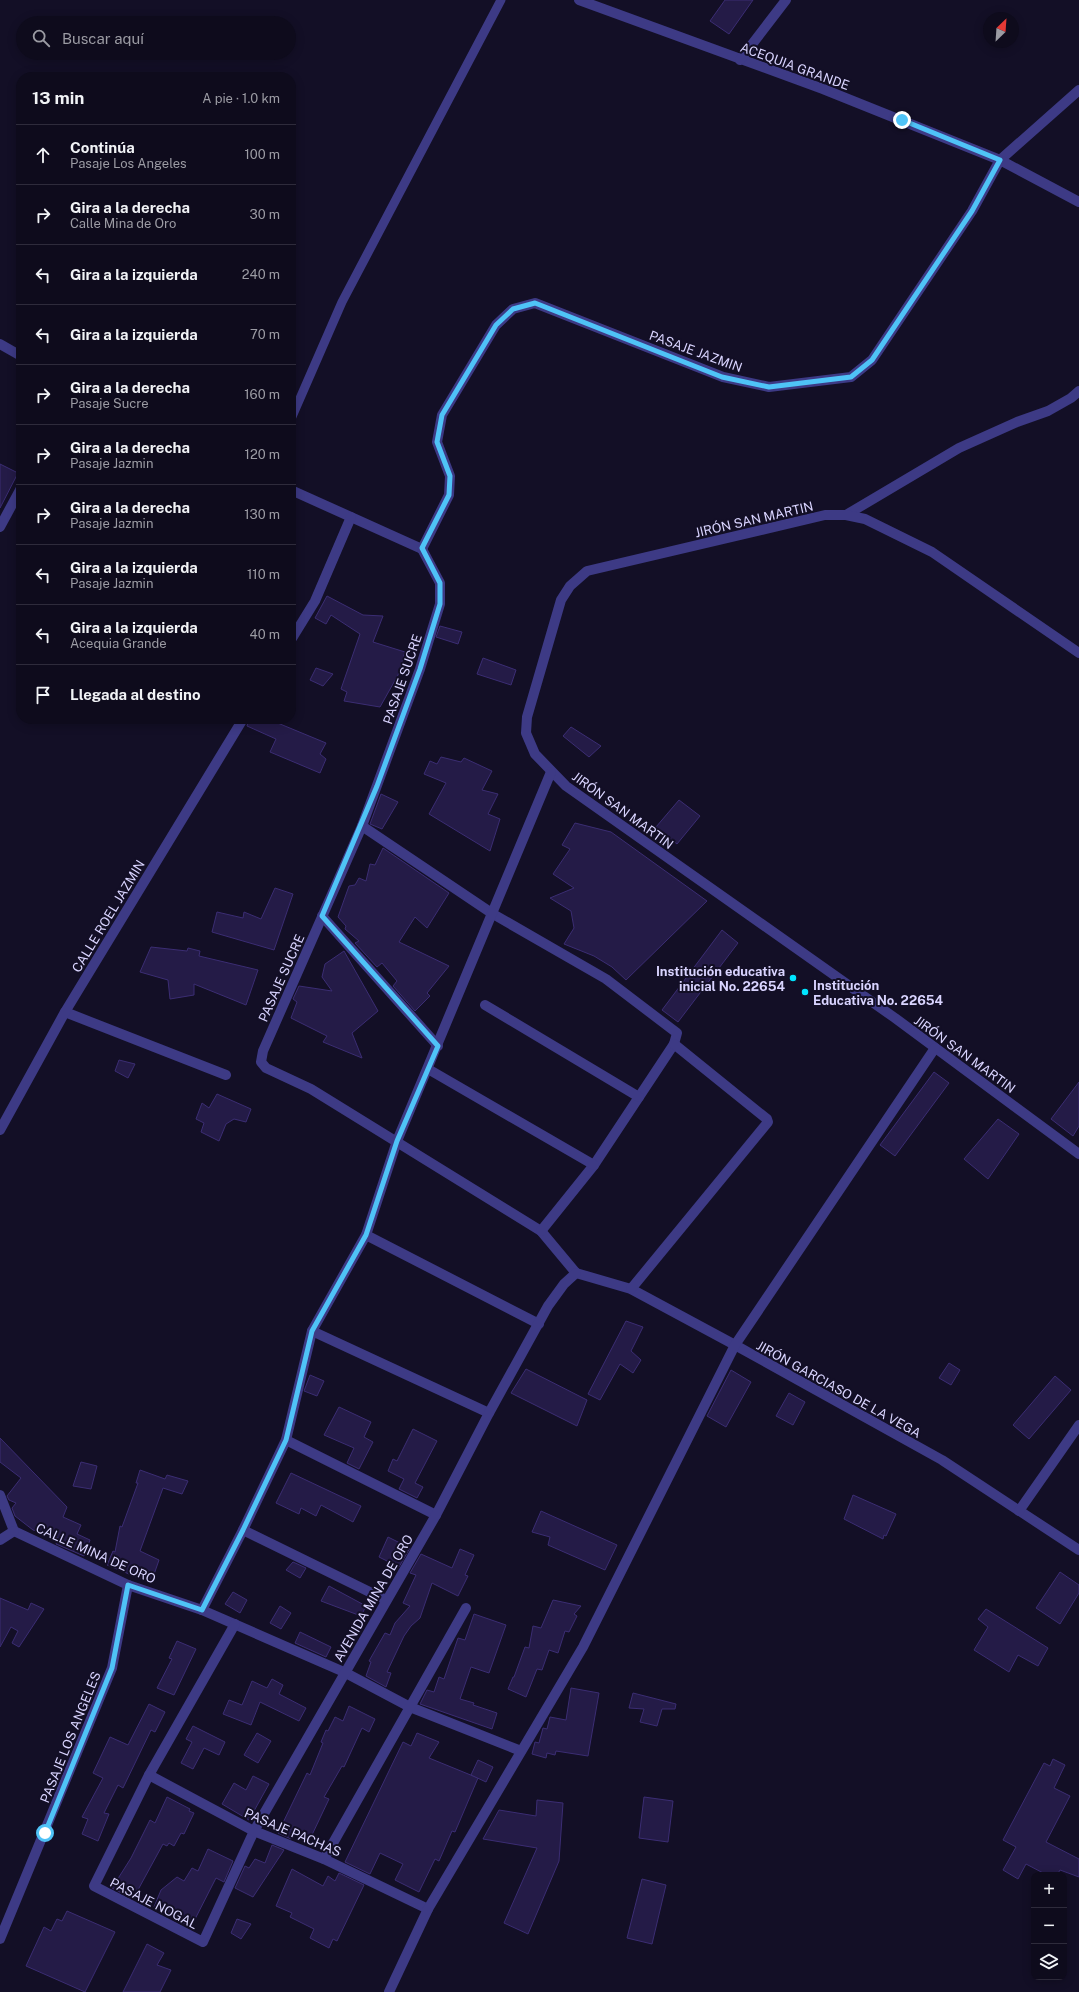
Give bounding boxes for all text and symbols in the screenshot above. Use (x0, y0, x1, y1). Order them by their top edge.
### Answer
north arrow (983, 12, 1019, 48)
search box (16, 16, 296, 60)
icon: search (30, 27, 52, 49)
text: Buscar aquí (62, 30, 144, 47)
street label: ACEQUIA GRANDE (738, 40, 851, 93)
text: 13 min (32, 88, 84, 108)
text: A pie · 1.0 km (202, 91, 280, 106)
route end (893, 111, 911, 129)
text: Continúa (70, 139, 135, 156)
icon: ahead (32, 144, 54, 166)
text: 100 m (244, 147, 280, 162)
text: Pasaje Los Angeles (70, 156, 187, 171)
text: Gira a la derecha (70, 199, 190, 216)
icon: right (32, 204, 54, 226)
text: 30 m (250, 207, 280, 222)
text: Calle Mina de Oro (70, 216, 176, 231)
icon: left (32, 264, 54, 286)
text: Gira a la izquierda (70, 266, 198, 283)
text: 240 m (242, 267, 280, 282)
icon: left (32, 324, 54, 346)
text: Gira a la izquierda (70, 326, 198, 343)
text: 70 m (250, 327, 280, 342)
street label: PASAJE JAZMIN (647, 328, 744, 375)
text: Gira a la derecha (70, 379, 190, 396)
icon: right (32, 384, 54, 406)
text: 160 m (244, 387, 280, 402)
text: Pasaje Sucre (70, 396, 149, 411)
text: Gira a la derecha (70, 439, 190, 456)
icon: right (32, 444, 54, 466)
text: 120 m (245, 447, 280, 462)
text: Pasaje Jazmin (70, 456, 153, 471)
street label: JIRÓN SAN MARTIN (693, 498, 815, 540)
text: Gira a la derecha (70, 499, 190, 516)
icon: right (32, 504, 54, 526)
text: 130 m (244, 507, 280, 522)
text: Pasaje Jazmin (70, 516, 153, 531)
text: Gira a la izquierda (70, 559, 198, 576)
icon: left (32, 564, 54, 586)
text: 110 m (247, 567, 280, 582)
text: Pasaje Jazmin (70, 576, 153, 591)
text: Gira a la izquierda (70, 619, 198, 636)
icon: left (32, 624, 54, 646)
text: 40 m (249, 627, 280, 642)
street label: PASAJE SUCRE (380, 632, 425, 726)
text: Acequia Grande (70, 636, 167, 651)
icon: arrive (32, 684, 54, 706)
text: Llegada al destino (70, 686, 201, 703)
street label: JIRÓN SAN MARTIN (569, 768, 677, 852)
street label: CALLE ROEL JAZMIN (69, 857, 148, 975)
street label: PASAJE SUCRE (255, 932, 307, 1024)
place label: Institución educativa inicial No. 22654 (656, 964, 785, 994)
marker: Institución educativa inicial No. 22654 (788, 973, 798, 983)
place label: Institución Educativa No. 22654 (813, 978, 943, 1008)
marker: Institución Educativa No. 22654 (800, 987, 810, 997)
street label: JIRÓN SAN MARTIN (911, 1012, 1019, 1096)
street label: JIRÓN GARCIASO DE LA VEGA (754, 1337, 924, 1441)
street label: CALLE MINA DE ORO (34, 1520, 158, 1587)
street label: AVENIDA MINA DE ORO (331, 1532, 416, 1665)
street label: PASAJE LOS ANGELES (37, 1669, 104, 1805)
street label: PASAJE PACHAS (242, 1805, 343, 1860)
route start (36, 1824, 54, 1842)
map controls (1031, 1872, 1067, 1980)
button: + (1031, 1872, 1067, 1908)
street label: PASAJE NOGAL (107, 1875, 200, 1932)
button: − (1031, 1908, 1067, 1944)
button: layers (1031, 1944, 1067, 1980)

